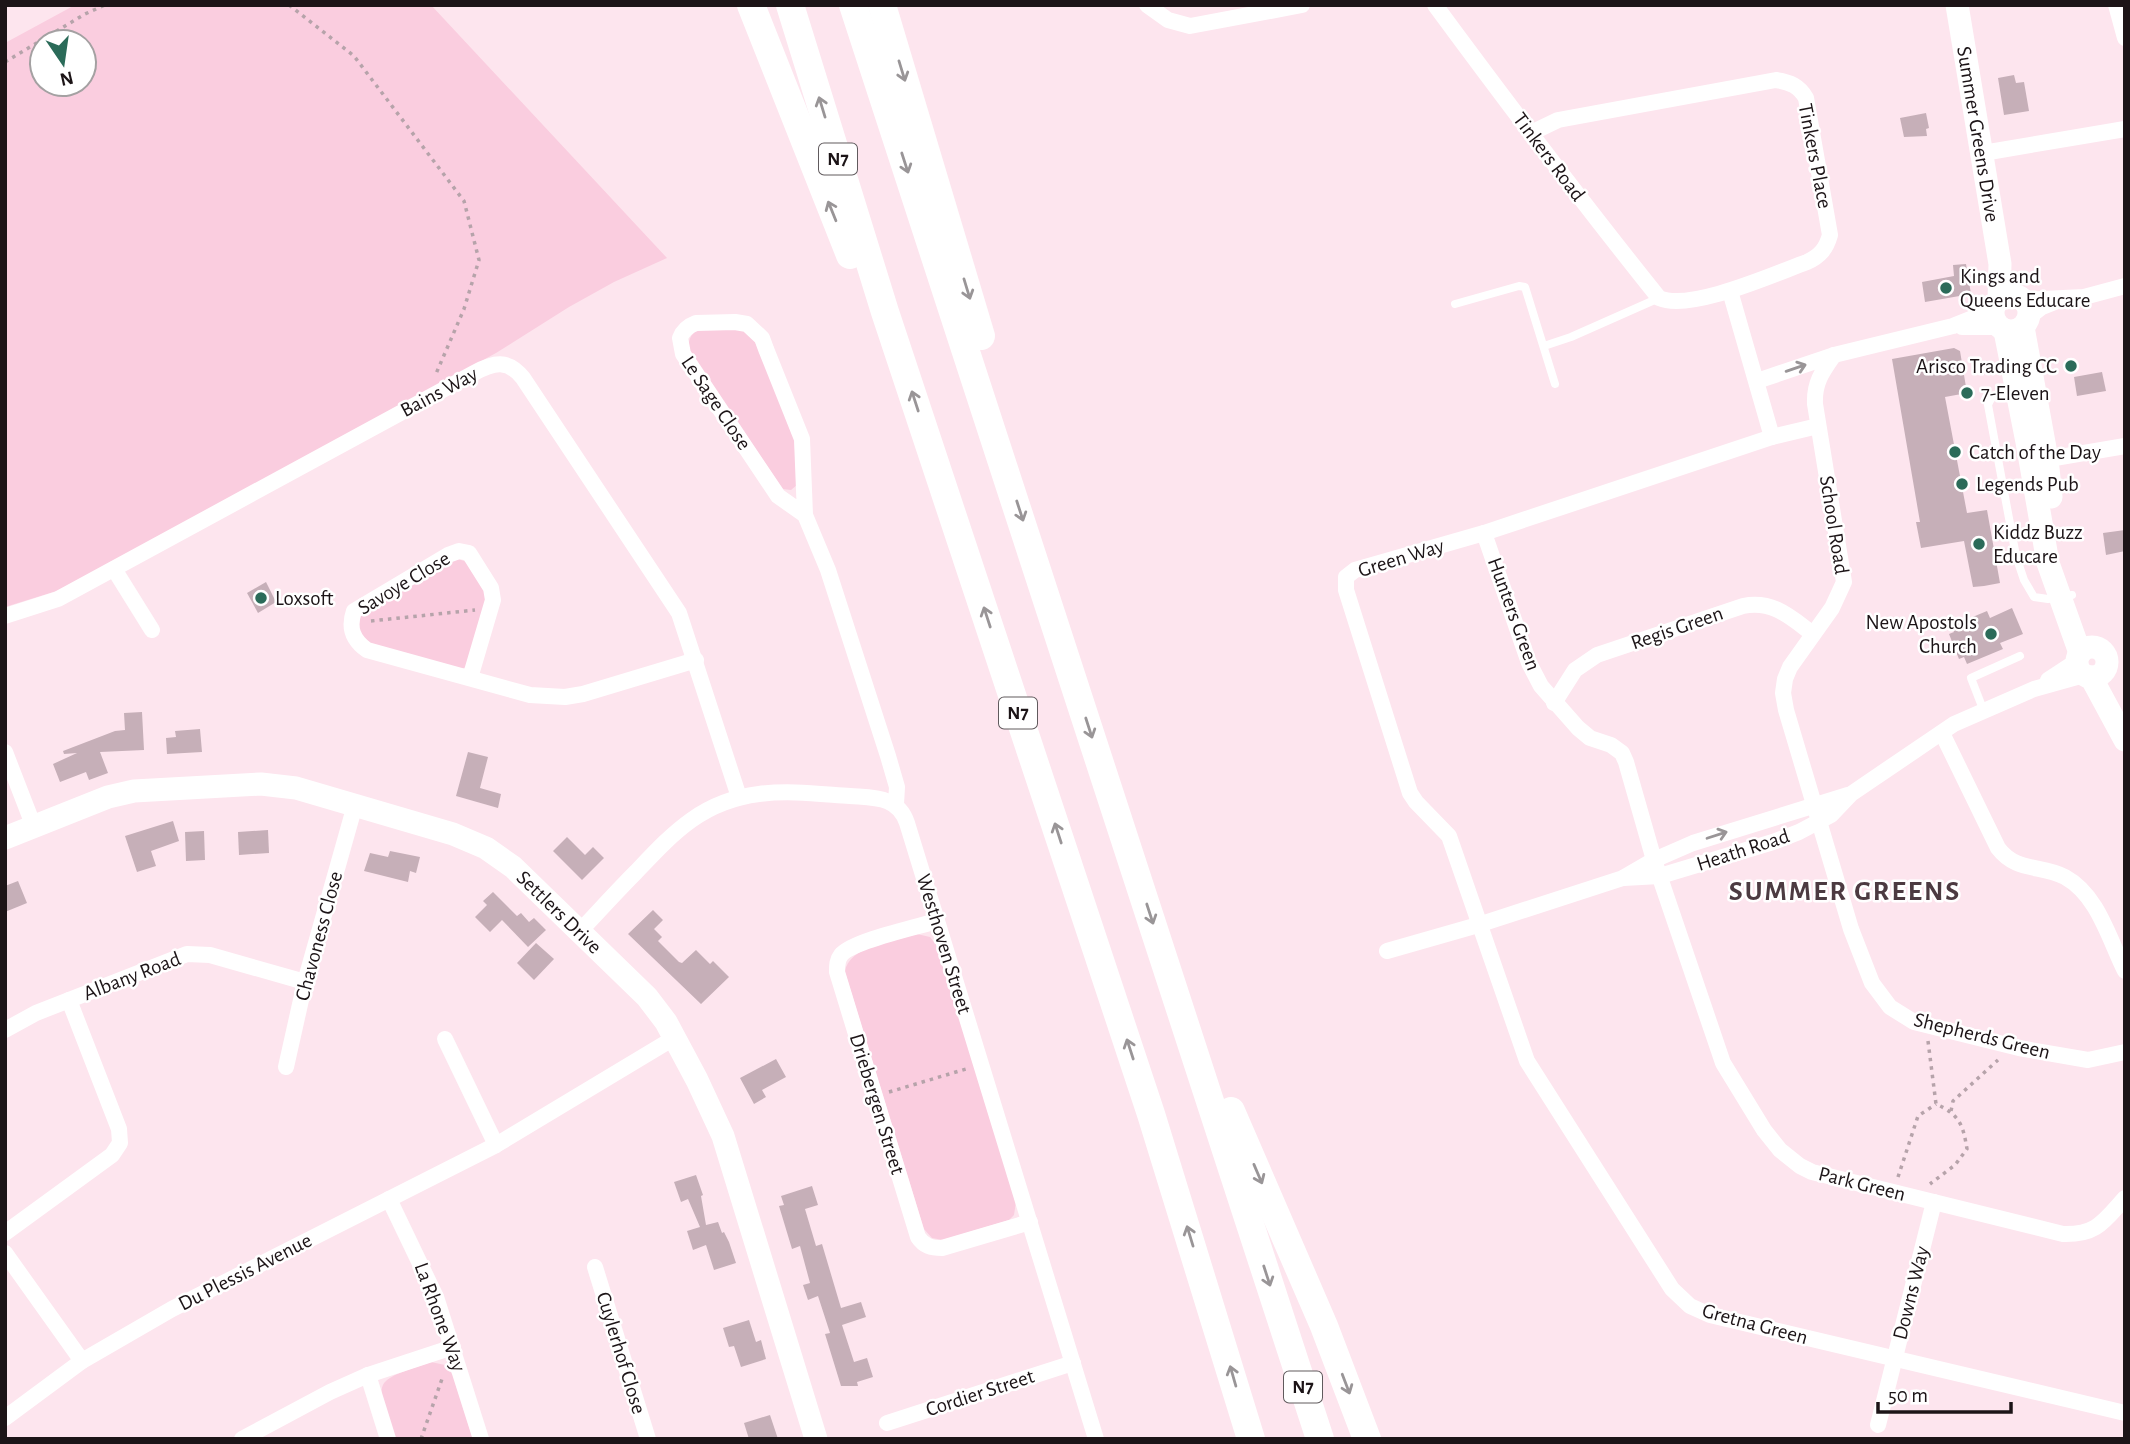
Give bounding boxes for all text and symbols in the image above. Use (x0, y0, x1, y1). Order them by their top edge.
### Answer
north arrow (28, 28, 98, 98)
street label: Summer Greens Drive (1954, 45, 2003, 224)
one-way arrow (896, 59, 909, 81)
text: N (58, 67, 75, 89)
one-way arrow (814, 96, 827, 118)
street label: Tinkers Place (1795, 102, 1835, 210)
street label: Tinkers Road (1509, 109, 1589, 205)
road number: N7 (819, 144, 857, 174)
one-way arrow (900, 152, 912, 174)
one-way arrow (825, 200, 838, 222)
place label: Kings and Queens Educare (1960, 266, 2091, 311)
one-way arrow (962, 277, 975, 299)
marker: Kings and Queens Educare (1938, 280, 1954, 296)
street label: Le Sage Close (677, 352, 755, 454)
place label: Arisco Trading CC (1916, 356, 2057, 377)
marker: Arisco Trading CC (2063, 358, 2079, 374)
one-way arrow (1784, 361, 1806, 373)
street label: Bains Way (397, 363, 481, 421)
place label: 7-Eleven (1981, 383, 2050, 404)
marker: 7-Eleven (1959, 385, 1975, 401)
one-way arrow (908, 391, 920, 413)
place label: Catch of the Day (1969, 442, 2101, 463)
marker: Catch of the Day (1947, 444, 1963, 460)
street label: School Road (1816, 474, 1852, 576)
place label: Legends Pub (1976, 474, 2079, 495)
marker: Legends Pub (1954, 476, 1970, 492)
one-way arrow (1015, 500, 1027, 522)
place label: Kiddz Buzz Educare (1993, 522, 2083, 567)
street label: Green Way (1356, 535, 1446, 581)
marker: Kiddz Buzz Educare (1971, 536, 1987, 552)
street label: Savoye Close (354, 547, 454, 619)
street label: Hunters Green (1484, 555, 1544, 673)
place label: Loxsoft (275, 588, 334, 609)
marker: Loxsoft (253, 590, 269, 606)
street label: Regis Green (1628, 602, 1726, 654)
one-way arrow (979, 606, 992, 628)
place label: New Apostols Church (1866, 612, 1977, 657)
marker: New Apostols Church (1983, 626, 1999, 642)
road number: N7 (999, 698, 1037, 728)
one-way arrow (1084, 717, 1097, 739)
one-way arrow (1051, 822, 1064, 844)
street label: Heath Road (1694, 825, 1792, 875)
one-way arrow (1706, 828, 1728, 840)
street label: Settlers Drive (513, 866, 606, 958)
street label: Chavoness Close (292, 869, 346, 1003)
street label: Westhoven Street (913, 872, 975, 1017)
district label: SUMMER GREENS (1729, 878, 1961, 906)
one-way arrow (1145, 903, 1157, 925)
street label: Albany Road (81, 948, 184, 1004)
street label: Shepherds Green (1912, 1009, 2052, 1063)
street label: Driebergen Street (846, 1031, 908, 1177)
one-way arrow (1123, 1038, 1136, 1060)
one-way arrow (1252, 1163, 1265, 1185)
street label: Park Green (1816, 1163, 1908, 1205)
one-way arrow (1182, 1225, 1195, 1247)
street label: Du Plessis Avenue (175, 1229, 315, 1315)
street label: Downs Way (1889, 1244, 1933, 1342)
street label: La Rhone Way (411, 1260, 469, 1374)
one-way arrow (1262, 1264, 1274, 1286)
street label: Cuylerhof Close (593, 1290, 649, 1416)
street label: Gretna Green (1700, 1300, 1810, 1348)
street label: Cordier Street (923, 1366, 1037, 1420)
one-way arrow (1225, 1366, 1238, 1388)
scale bar (1878, 1370, 2011, 1414)
road number: N7 (1284, 1372, 1322, 1402)
one-way arrow (1341, 1373, 1353, 1395)
text: 50 m (1888, 1385, 1928, 1406)

